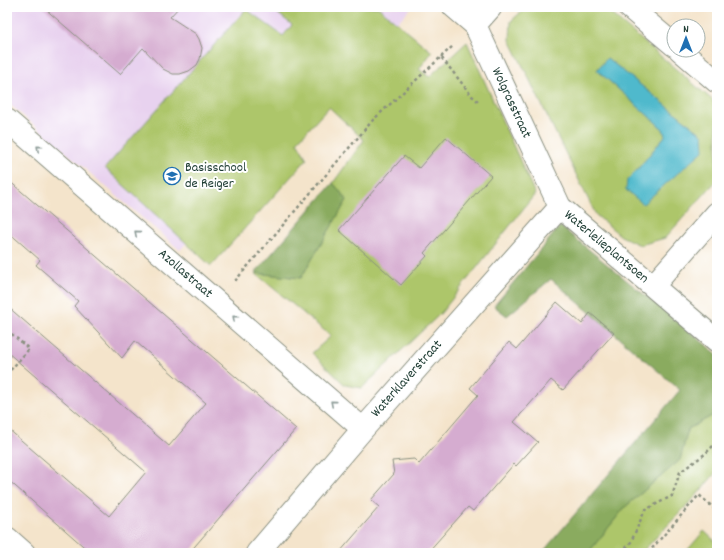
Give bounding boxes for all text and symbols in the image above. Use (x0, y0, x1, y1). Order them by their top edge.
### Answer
north arrow (666, 18, 706, 58)
text: N (683, 22, 689, 38)
street label: Wolgrasstraat (486, 64, 536, 142)
one-way arrow (36, 145, 43, 152)
place label: Basisschool de Reiger (185, 158, 247, 194)
school or university icon: Basisschool de Reiger (162, 166, 182, 186)
street label: Waterlelieplantsoen (559, 205, 653, 289)
one-way arrow (134, 230, 142, 237)
street label: Azollastraat (153, 244, 217, 304)
one-way arrow (232, 316, 240, 323)
street label: Waterklaverstraat (367, 336, 447, 422)
one-way arrow (330, 401, 338, 408)

